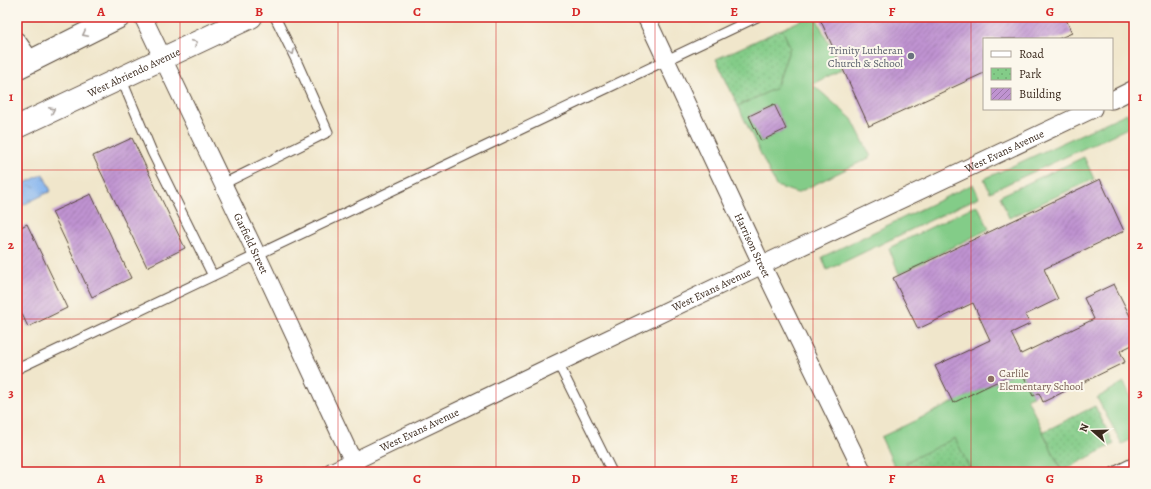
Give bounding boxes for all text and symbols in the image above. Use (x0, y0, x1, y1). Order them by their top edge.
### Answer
text: A (96, 3, 106, 20)
text: B (255, 3, 263, 20)
text: C (413, 3, 421, 20)
text: D (571, 3, 581, 20)
text: E (730, 3, 738, 20)
text: F (889, 3, 896, 20)
text: G (1046, 3, 1054, 20)
one-way arrow (81, 30, 89, 37)
legend (983, 38, 1113, 110)
one-way arrow (191, 40, 198, 48)
place label: Trinity Lutheran Church & School (828, 43, 903, 71)
street label: West Abriendo Avenue (84, 44, 183, 101)
text: Road (1019, 46, 1045, 62)
one-way arrow (287, 48, 295, 55)
marker: Trinity Lutheran Church & School (906, 51, 916, 61)
text: Park (1019, 66, 1042, 82)
text: Building (1019, 86, 1061, 102)
text: 1 (9, 88, 14, 105)
text: 1 (1138, 88, 1143, 105)
one-way arrow (48, 107, 55, 115)
street label: West Evans Avenue (961, 126, 1047, 177)
street label: Garfield Street (230, 211, 272, 277)
street label: Harrison Street (731, 211, 774, 281)
text: 2 (8, 236, 15, 253)
text: 2 (1137, 236, 1144, 253)
street label: West Evans Avenue (669, 264, 754, 316)
place label: Carlile Elementary School (999, 366, 1084, 394)
marker: Carlile Elementary School (986, 374, 996, 384)
text: 3 (8, 384, 14, 401)
text: 3 (1137, 384, 1143, 401)
street label: West Evans Avenue (377, 405, 462, 456)
north arrow (1073, 411, 1113, 451)
text: N (1076, 421, 1092, 434)
text: A (96, 470, 106, 487)
text: B (255, 470, 263, 487)
text: C (413, 470, 421, 487)
text: D (571, 470, 581, 487)
text: E (730, 470, 738, 487)
text: F (889, 470, 896, 487)
text: G (1046, 470, 1054, 487)

